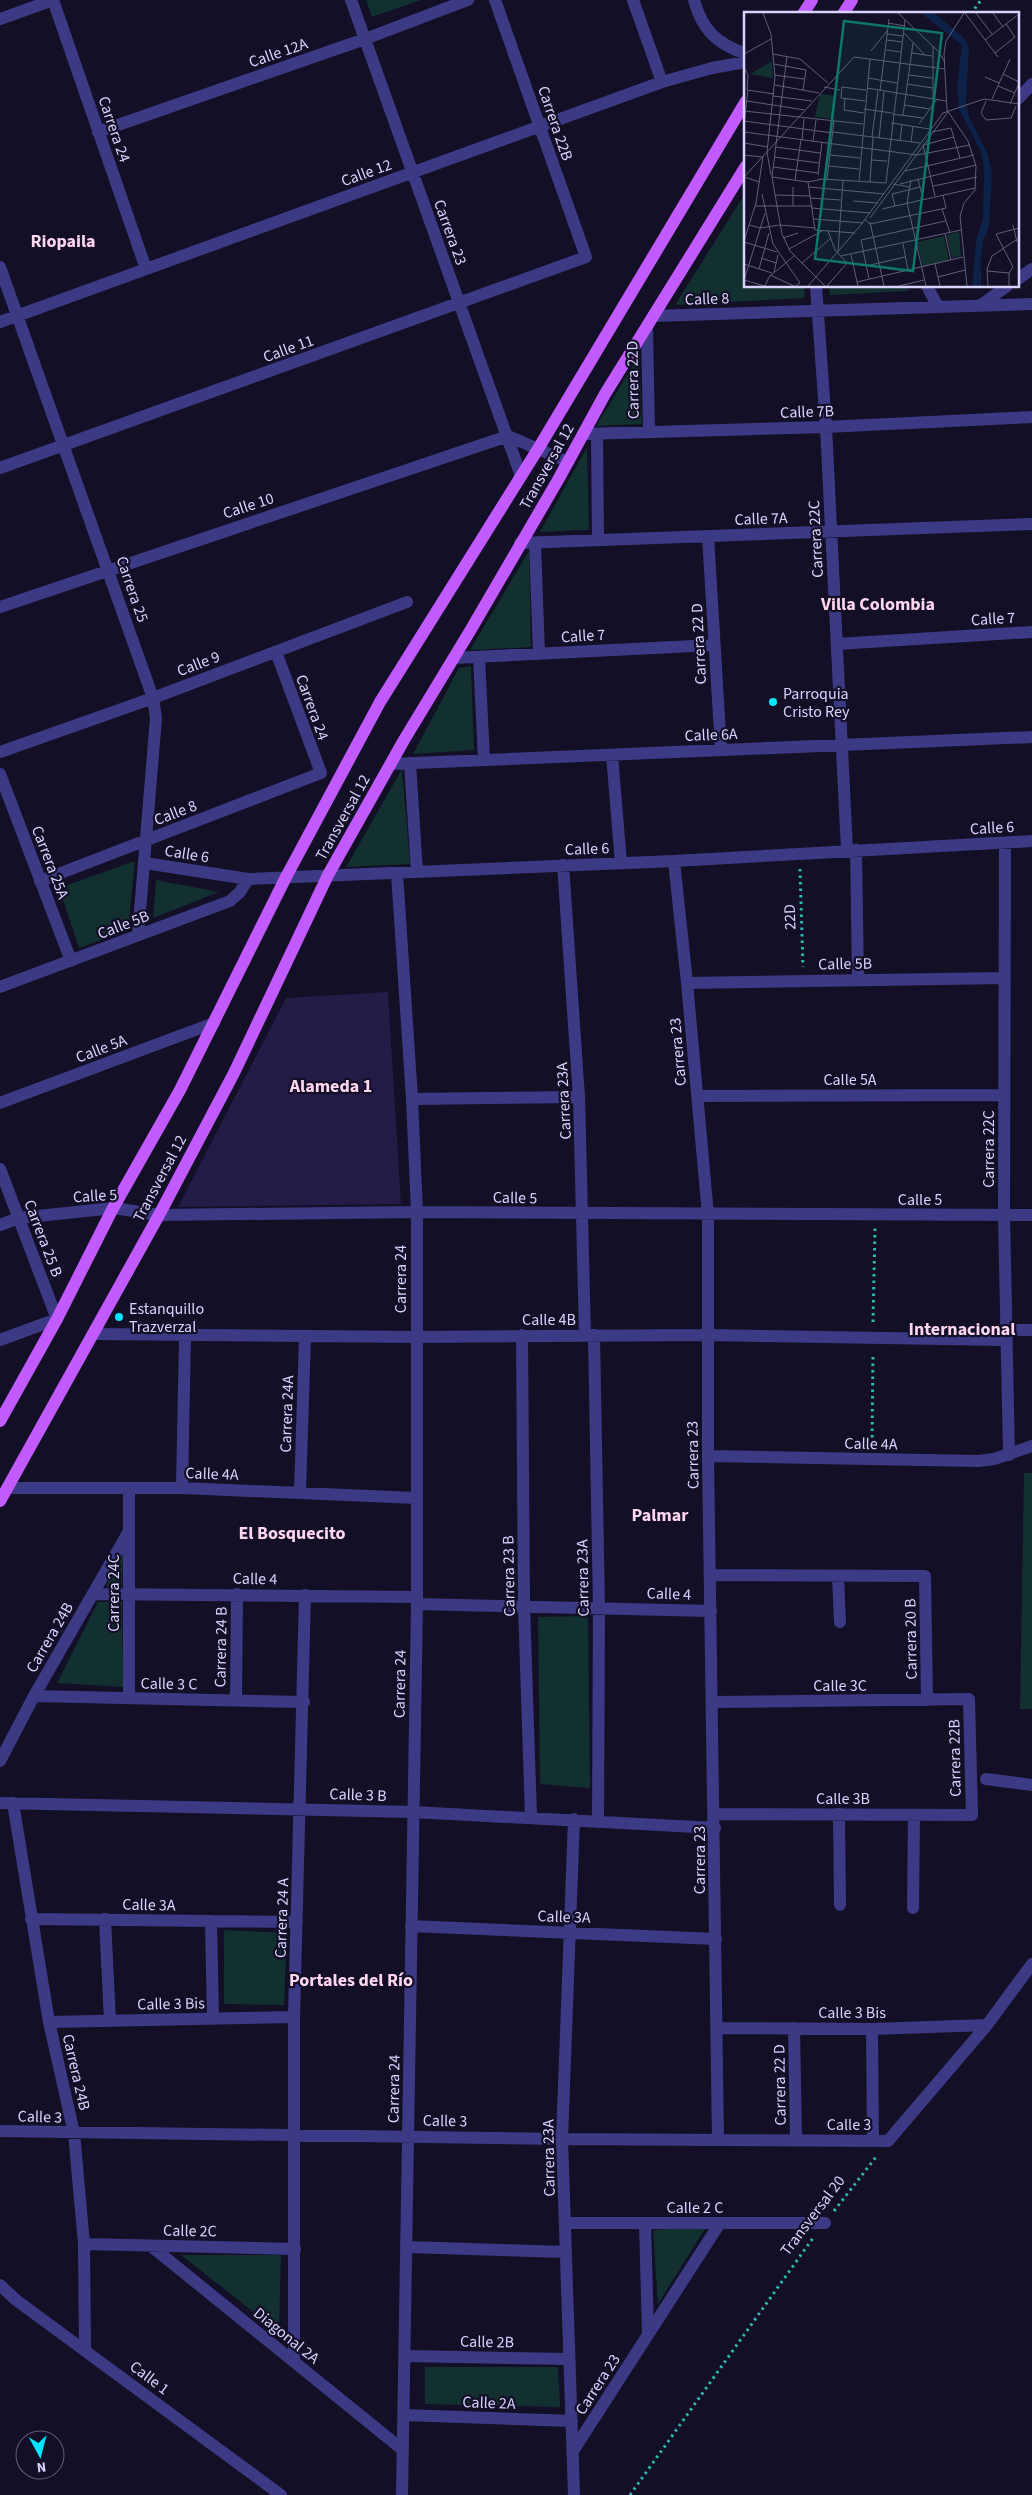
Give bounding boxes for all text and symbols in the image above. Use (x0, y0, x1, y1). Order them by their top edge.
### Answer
inset map (744, 12, 1020, 288)
street label: Calle 12A (246, 32, 311, 73)
street label: Carrera 22B (532, 83, 578, 164)
street label: Carrera 24 (93, 93, 136, 165)
street label: Calle 12 (338, 154, 395, 192)
street label: Carrera 23 (428, 196, 472, 268)
district label: Riopaila (30, 229, 96, 254)
street label: Calle 8 (684, 287, 730, 311)
street label: Calle 11 (260, 330, 317, 368)
street label: Carrera 22D (621, 341, 645, 419)
street label: Calle 7B (780, 400, 834, 424)
street label: Transversal 12 (514, 419, 580, 514)
street label: Calle 10 (220, 487, 277, 525)
street label: Carrera 22C (803, 500, 829, 578)
street label: Calle 7A (734, 507, 788, 531)
street label: Carrera 25 (111, 553, 154, 625)
district label: Villa Colombia (820, 592, 935, 617)
street label: Carrera 22 D (686, 603, 712, 685)
street label: Calle 7 (970, 607, 1016, 631)
street label: Calle 7 (560, 624, 606, 648)
street label: Calle 9 (174, 646, 223, 682)
street label: Carrera 24 (290, 671, 334, 743)
place label: Parroquia Cristo Rey (783, 683, 850, 723)
marker: Parroquia Cristo Rey (767, 696, 779, 708)
street label: Calle 6A (684, 723, 738, 747)
street label: Transversal 12 (310, 770, 376, 865)
street label: Calle 8 (151, 795, 200, 831)
street label: Calle 6 (969, 816, 1015, 840)
street label: Carrera 25A (26, 822, 74, 903)
street label: Calle 6 (564, 837, 610, 861)
street label: Calle 6 (163, 840, 211, 868)
street label: 22D (779, 904, 801, 930)
street label: Calle 5B (94, 905, 152, 945)
street label: Calle 5B (818, 953, 872, 975)
street label: Carrera 23 (664, 1017, 692, 1087)
street label: Calle 5A (73, 1029, 130, 1069)
street label: Carrera 23A (551, 1062, 577, 1140)
street label: Calle 5A (823, 1069, 877, 1091)
district label: Alameda 1 (289, 1074, 372, 1099)
street label: Carrera 22C (978, 1110, 1000, 1188)
street label: Transversal 12 (128, 1131, 192, 1226)
street label: Calle 5 (72, 1184, 118, 1208)
street label: Calle 5 (493, 1187, 537, 1209)
street label: Calle 5 (898, 1189, 942, 1211)
street label: Carrera 25 B (18, 1197, 68, 1280)
street label: Carrera 24 (390, 1245, 412, 1313)
place label: Estanquillo Trazverzal (129, 1298, 204, 1338)
street label: Calle 4B (522, 1309, 576, 1331)
marker: Estanquillo Trazverzal (113, 1311, 125, 1323)
district label: Internacional (909, 1317, 1015, 1342)
street label: Carrera 24A (275, 1375, 299, 1453)
street label: Carrera 23 (681, 1421, 705, 1489)
street label: Calle 4A (844, 1433, 898, 1455)
street label: Calle 4A (185, 1462, 239, 1486)
district label: Palmar (632, 1503, 689, 1528)
district label: El Bosquecito (238, 1521, 346, 1546)
street label: Carrera 23 B (497, 1535, 521, 1617)
street label: Carrera 23A (571, 1539, 595, 1617)
street label: Carrera 24C (103, 1554, 125, 1632)
street label: Calle 4 (233, 1568, 277, 1590)
street label: Calle 4 (646, 1582, 692, 1606)
street label: Carrera 24B (21, 1598, 79, 1677)
street label: Carrera 20 B (899, 1598, 923, 1680)
street label: Carrera 24 B (209, 1606, 233, 1688)
street label: Carrera 24 (388, 1650, 412, 1718)
street label: Calle 3 C (140, 1673, 198, 1695)
street label: Calle 3C (813, 1675, 867, 1697)
street label: Carrera 22B (943, 1719, 967, 1797)
street label: Calle 3 B (329, 1783, 387, 1807)
street label: Calle 3B (816, 1788, 870, 1810)
street label: Carrera 23 (689, 1826, 711, 1894)
street label: Carrera 24 A (270, 1877, 294, 1959)
street label: Calle 3A (122, 1894, 176, 1916)
street label: Calle 3A (537, 1905, 591, 1929)
district label: Portales del Río (289, 1968, 413, 1993)
street label: Calle 3 Bis (137, 1992, 205, 2016)
street label: Calle 3 Bis (818, 2002, 886, 2024)
street label: Carrera 24B (57, 2032, 95, 2113)
street label: Carrera 22 D (768, 2044, 792, 2126)
street label: Carrera 24 (382, 2055, 406, 2123)
street label: Calle 3 (17, 2105, 63, 2129)
street label: Calle 3 (423, 2110, 467, 2132)
street label: Calle 3 (827, 2114, 871, 2136)
street label: Carrera 23A (537, 2119, 561, 2197)
street label: Transversal 20 (775, 2171, 850, 2260)
street label: Calle 2 C (667, 2197, 723, 2219)
street label: Calle 2C (163, 2220, 217, 2242)
street label: Diagonal 2A (249, 2302, 324, 2369)
street label: Calle 2B (460, 2331, 514, 2353)
street label: Carrera 23 (570, 2350, 626, 2419)
street label: Calle 1 (125, 2356, 174, 2400)
street label: Calle 2A (462, 2391, 516, 2415)
north arrow (15, 2430, 65, 2480)
text: N (36, 2456, 47, 2477)

